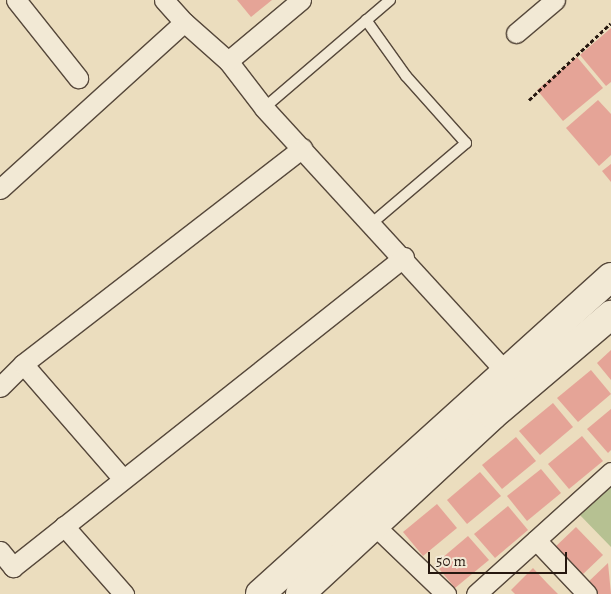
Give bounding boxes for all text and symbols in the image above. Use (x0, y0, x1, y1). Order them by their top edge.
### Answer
scale bar (431, 542, 570, 574)
text: 50 m (436, 551, 466, 571)

